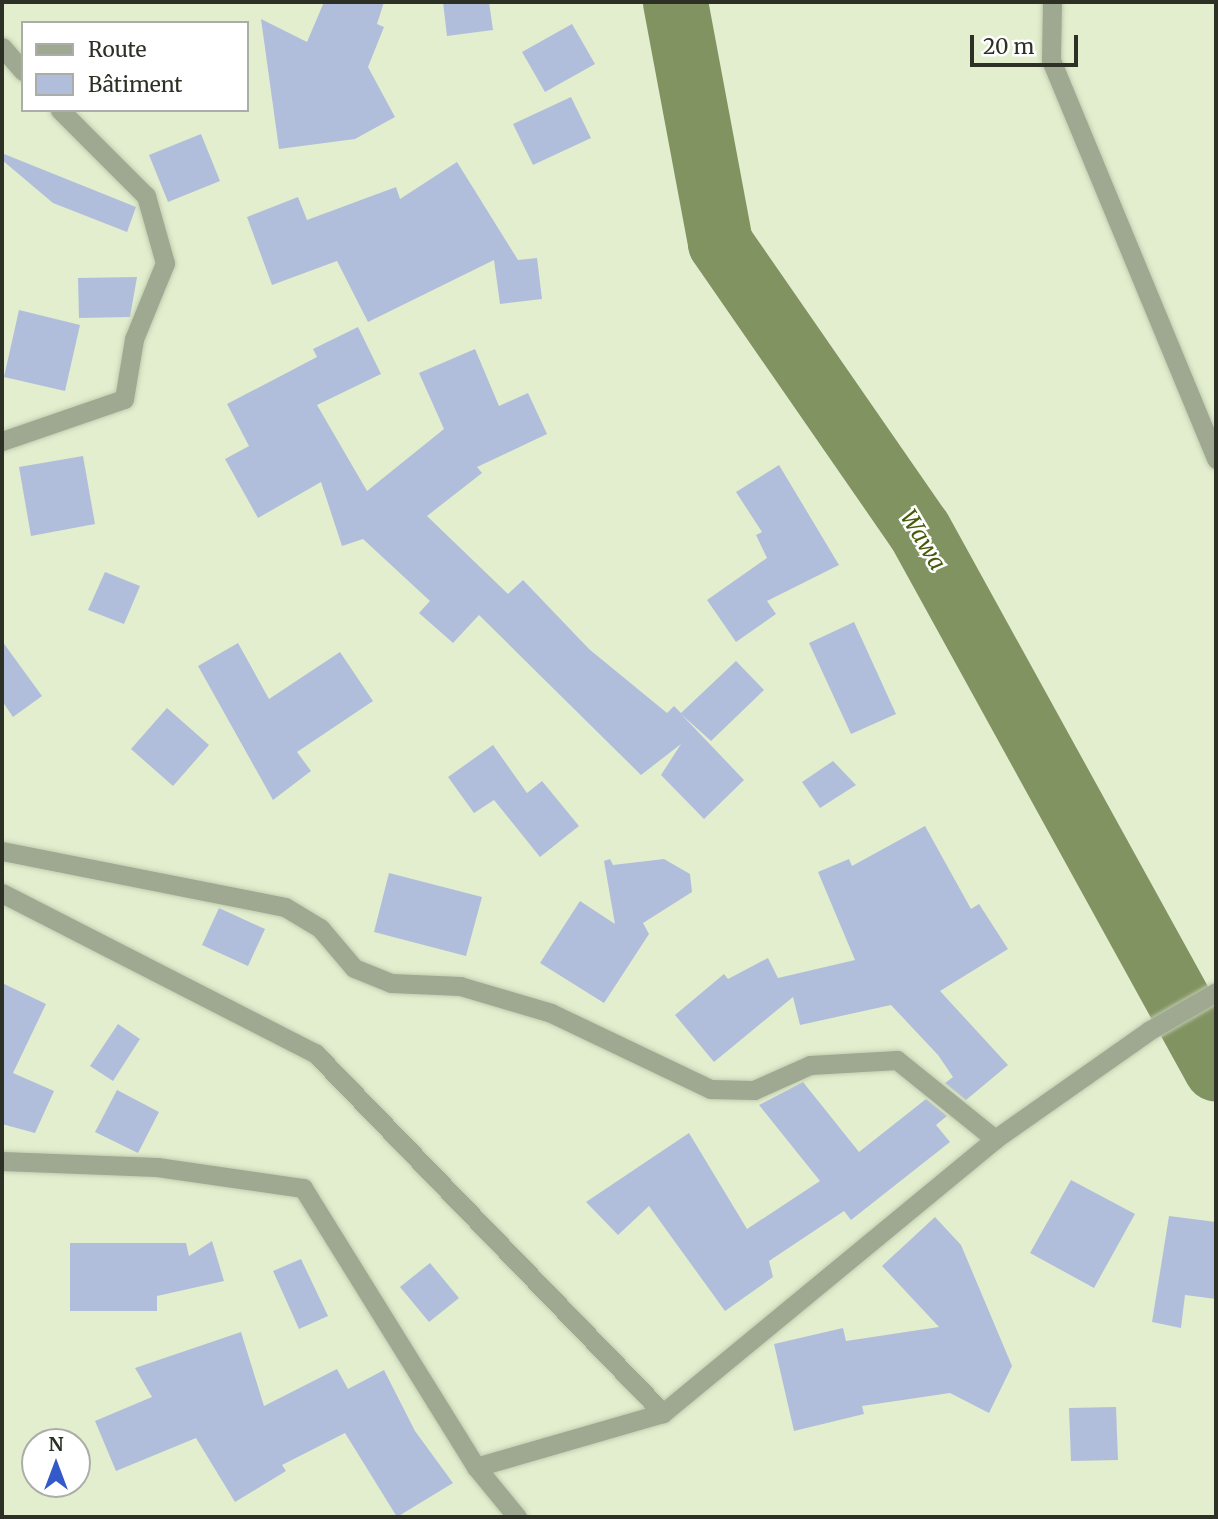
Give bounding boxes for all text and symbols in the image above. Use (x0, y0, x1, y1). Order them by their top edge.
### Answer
legend (21, 21, 248, 112)
scale bar (973, 21, 1082, 65)
text: 20 m (983, 33, 1034, 60)
text: Route (88, 36, 146, 63)
text: Bâtiment (88, 71, 182, 98)
water label: Wawa (894, 505, 952, 575)
north arrow (21, 1428, 91, 1498)
text: N (48, 1432, 64, 1456)

